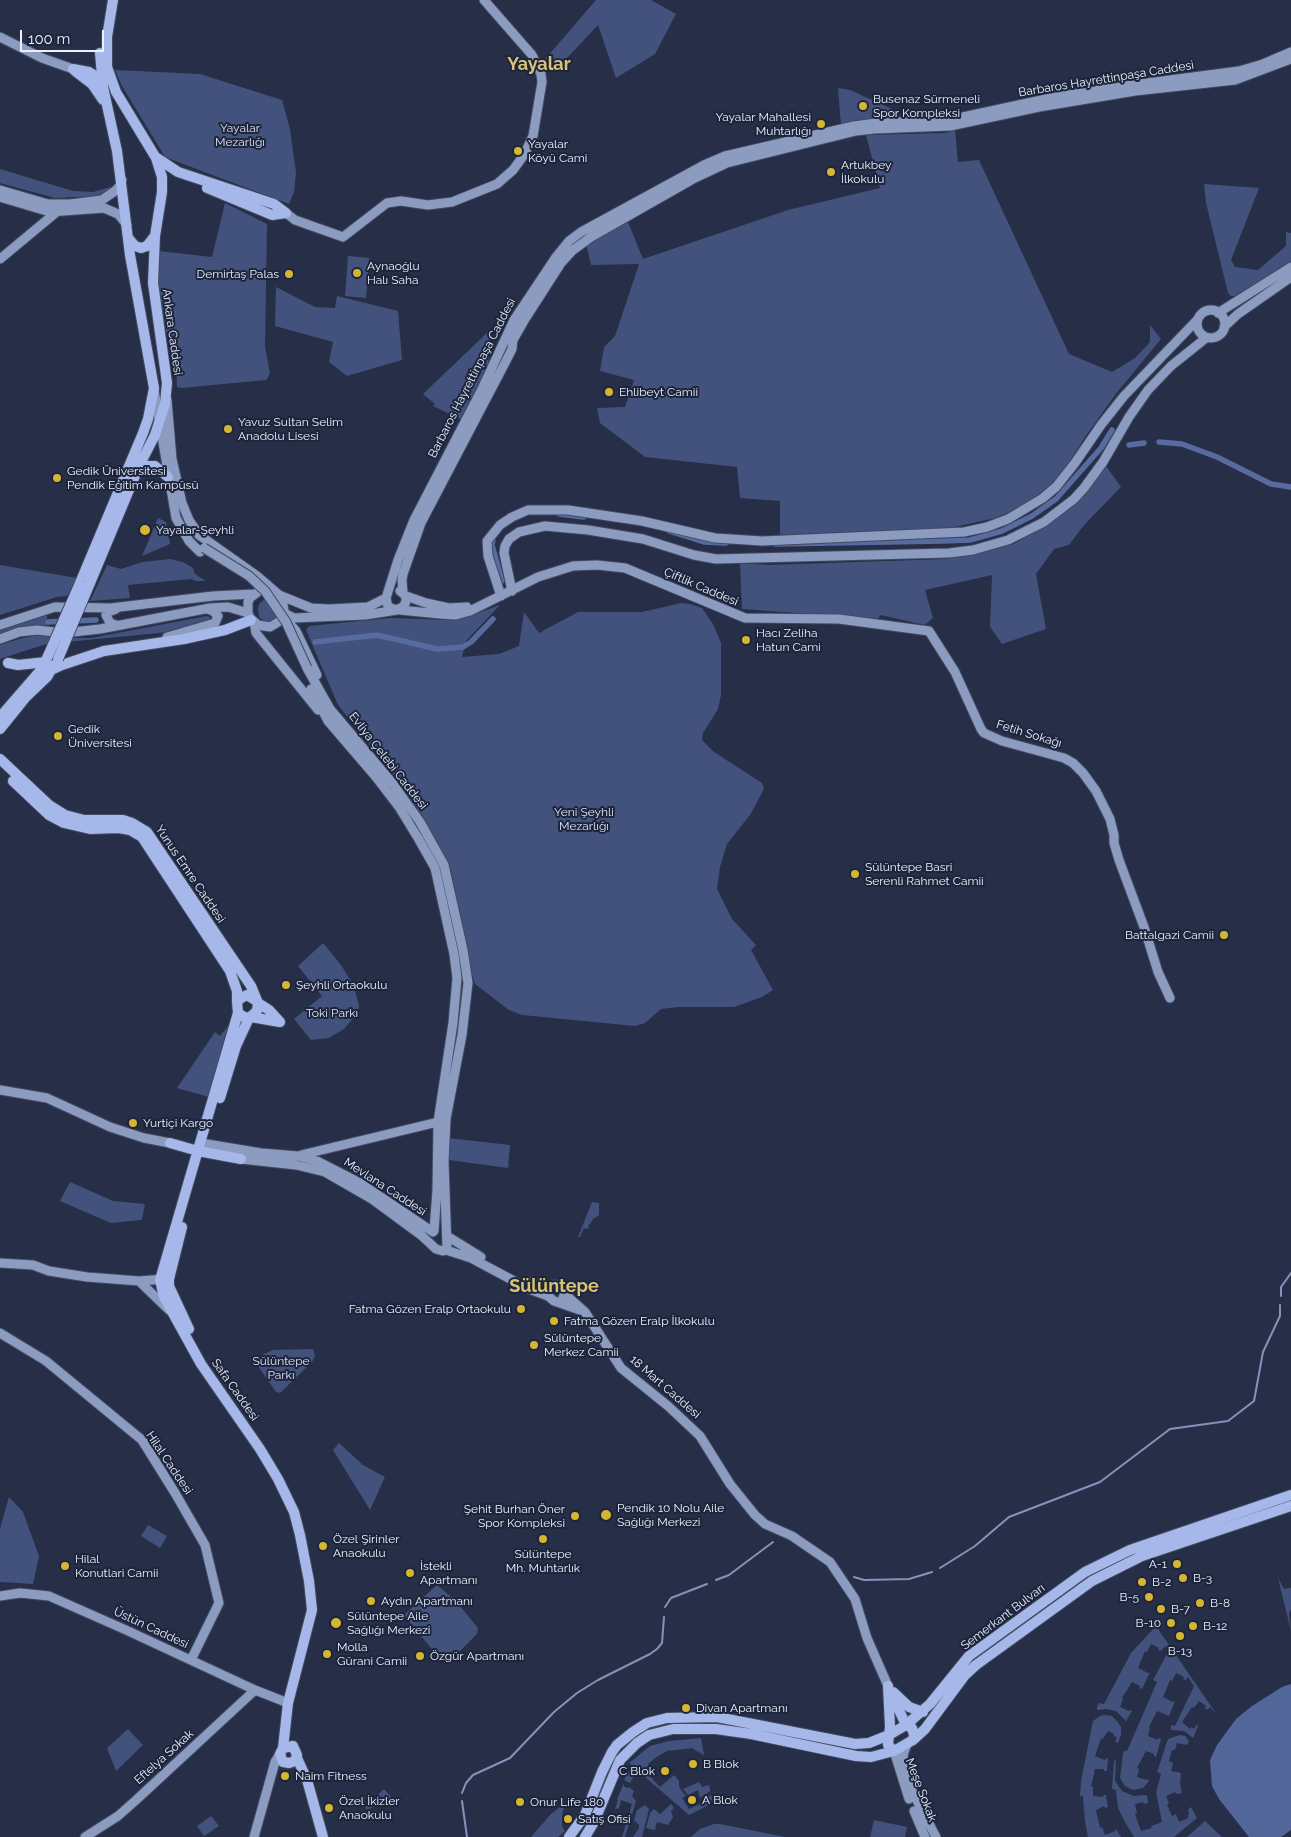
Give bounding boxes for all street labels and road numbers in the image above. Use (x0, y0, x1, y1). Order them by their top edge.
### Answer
street label: Barbaros Hayrettinpaşa Caddesi (1017, 58, 1195, 100)
street label: Ankara Caddesi (159, 288, 185, 376)
street label: Barbaros Hayrettinpaşa Caddesi (425, 296, 519, 460)
street label: Çiftlik Caddesi (662, 565, 740, 609)
street label: Evliya Çelebi Caddesi (346, 710, 430, 812)
street label: Fetih Sokağı (995, 717, 1063, 751)
street label: Yunus Emre Caddesi (152, 822, 228, 926)
street label: Mevlana Caddesi (341, 1155, 429, 1219)
street label: 18 Mart Caddesi (627, 1352, 703, 1422)
street label: Safa Caddesi (208, 1356, 262, 1424)
street label: Hilal Caddesi (143, 1429, 195, 1497)
street label: Semerkant Bulvarı (958, 1581, 1048, 1653)
street label: Üstün Caddesi (111, 1604, 191, 1652)
street label: Eftelya Sokak (131, 1727, 197, 1787)
street label: Meşe Sokak (902, 1756, 940, 1824)

